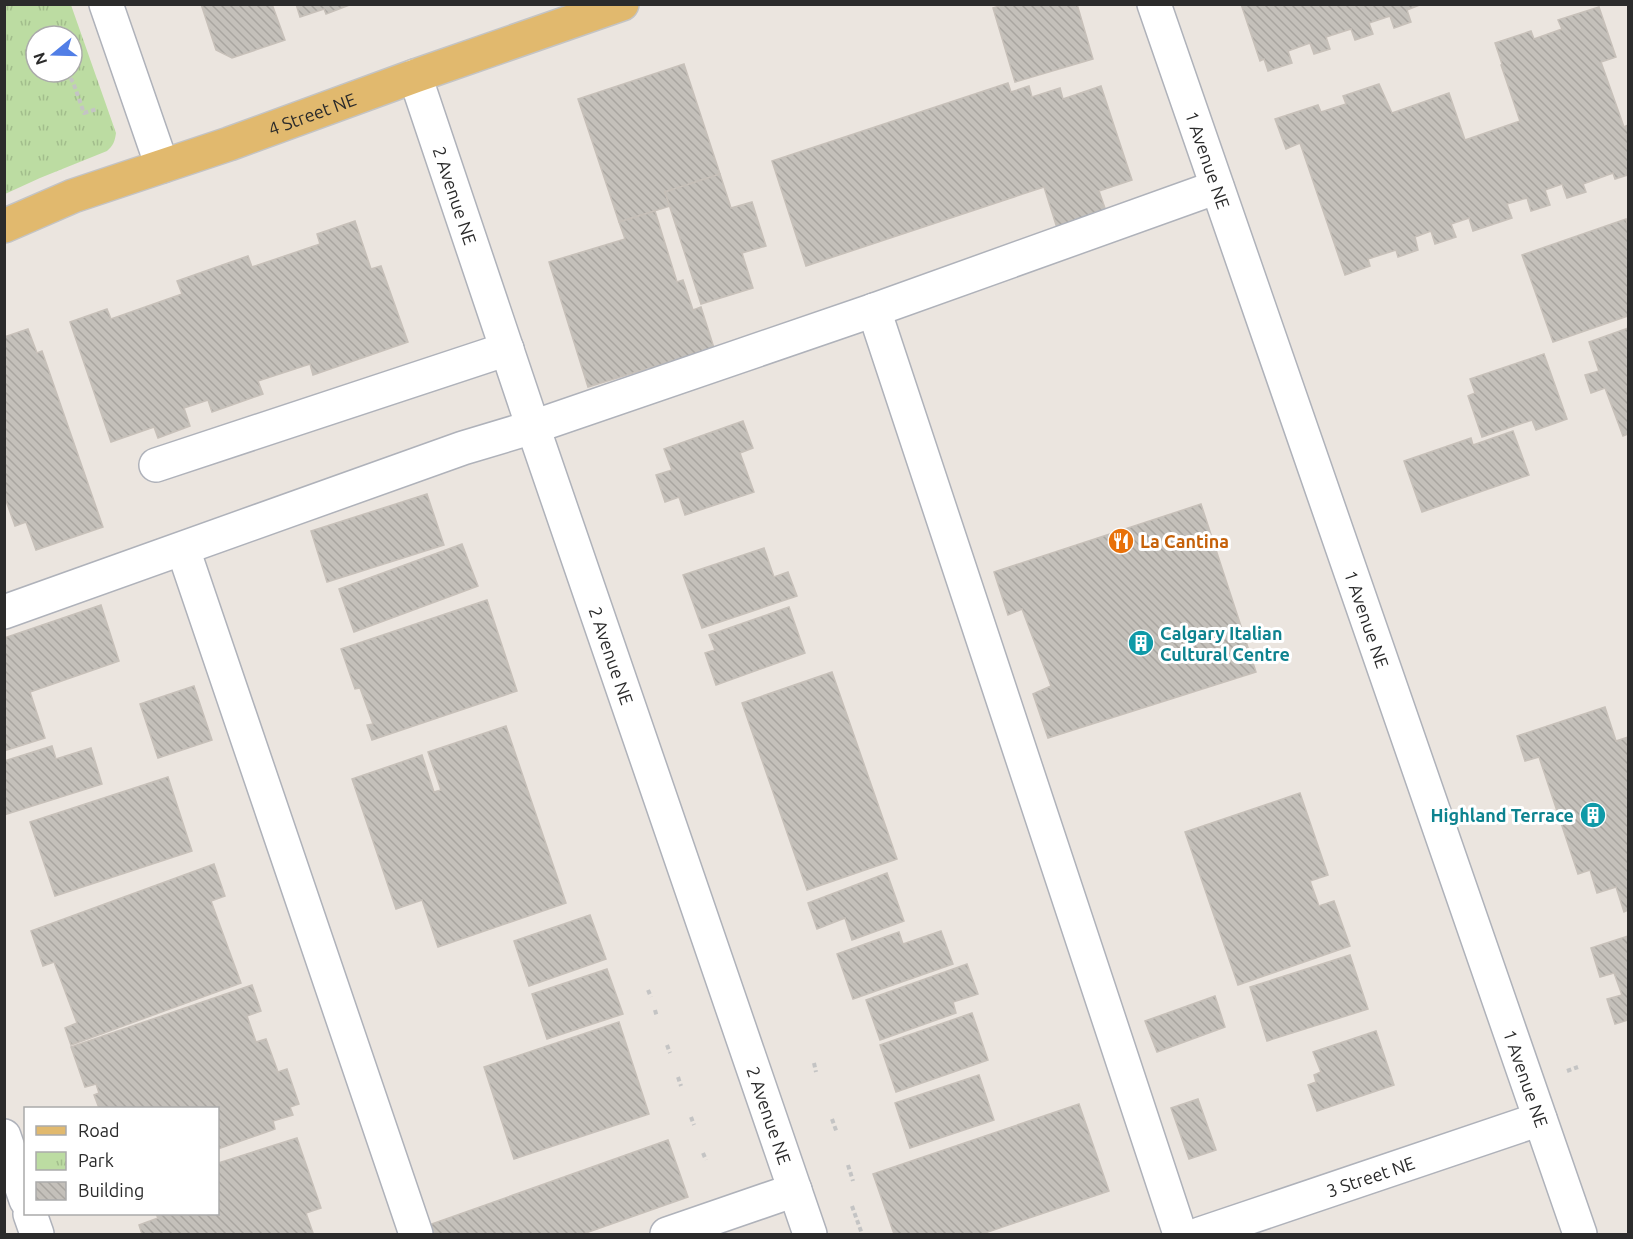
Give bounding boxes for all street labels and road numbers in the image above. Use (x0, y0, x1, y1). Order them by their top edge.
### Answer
street label: 4 Street NE (265, 89, 358, 139)
street label: 1 Avenue NE (1182, 108, 1234, 211)
street label: 2 Avenue NE (429, 144, 481, 247)
street label: 1 Avenue NE (1341, 568, 1393, 671)
street label: 2 Avenue NE (585, 604, 637, 707)
street label: 1 Avenue NE (1500, 1027, 1552, 1130)
street label: 2 Avenue NE (743, 1064, 795, 1167)
street label: 3 Street NE (1324, 1152, 1417, 1200)

